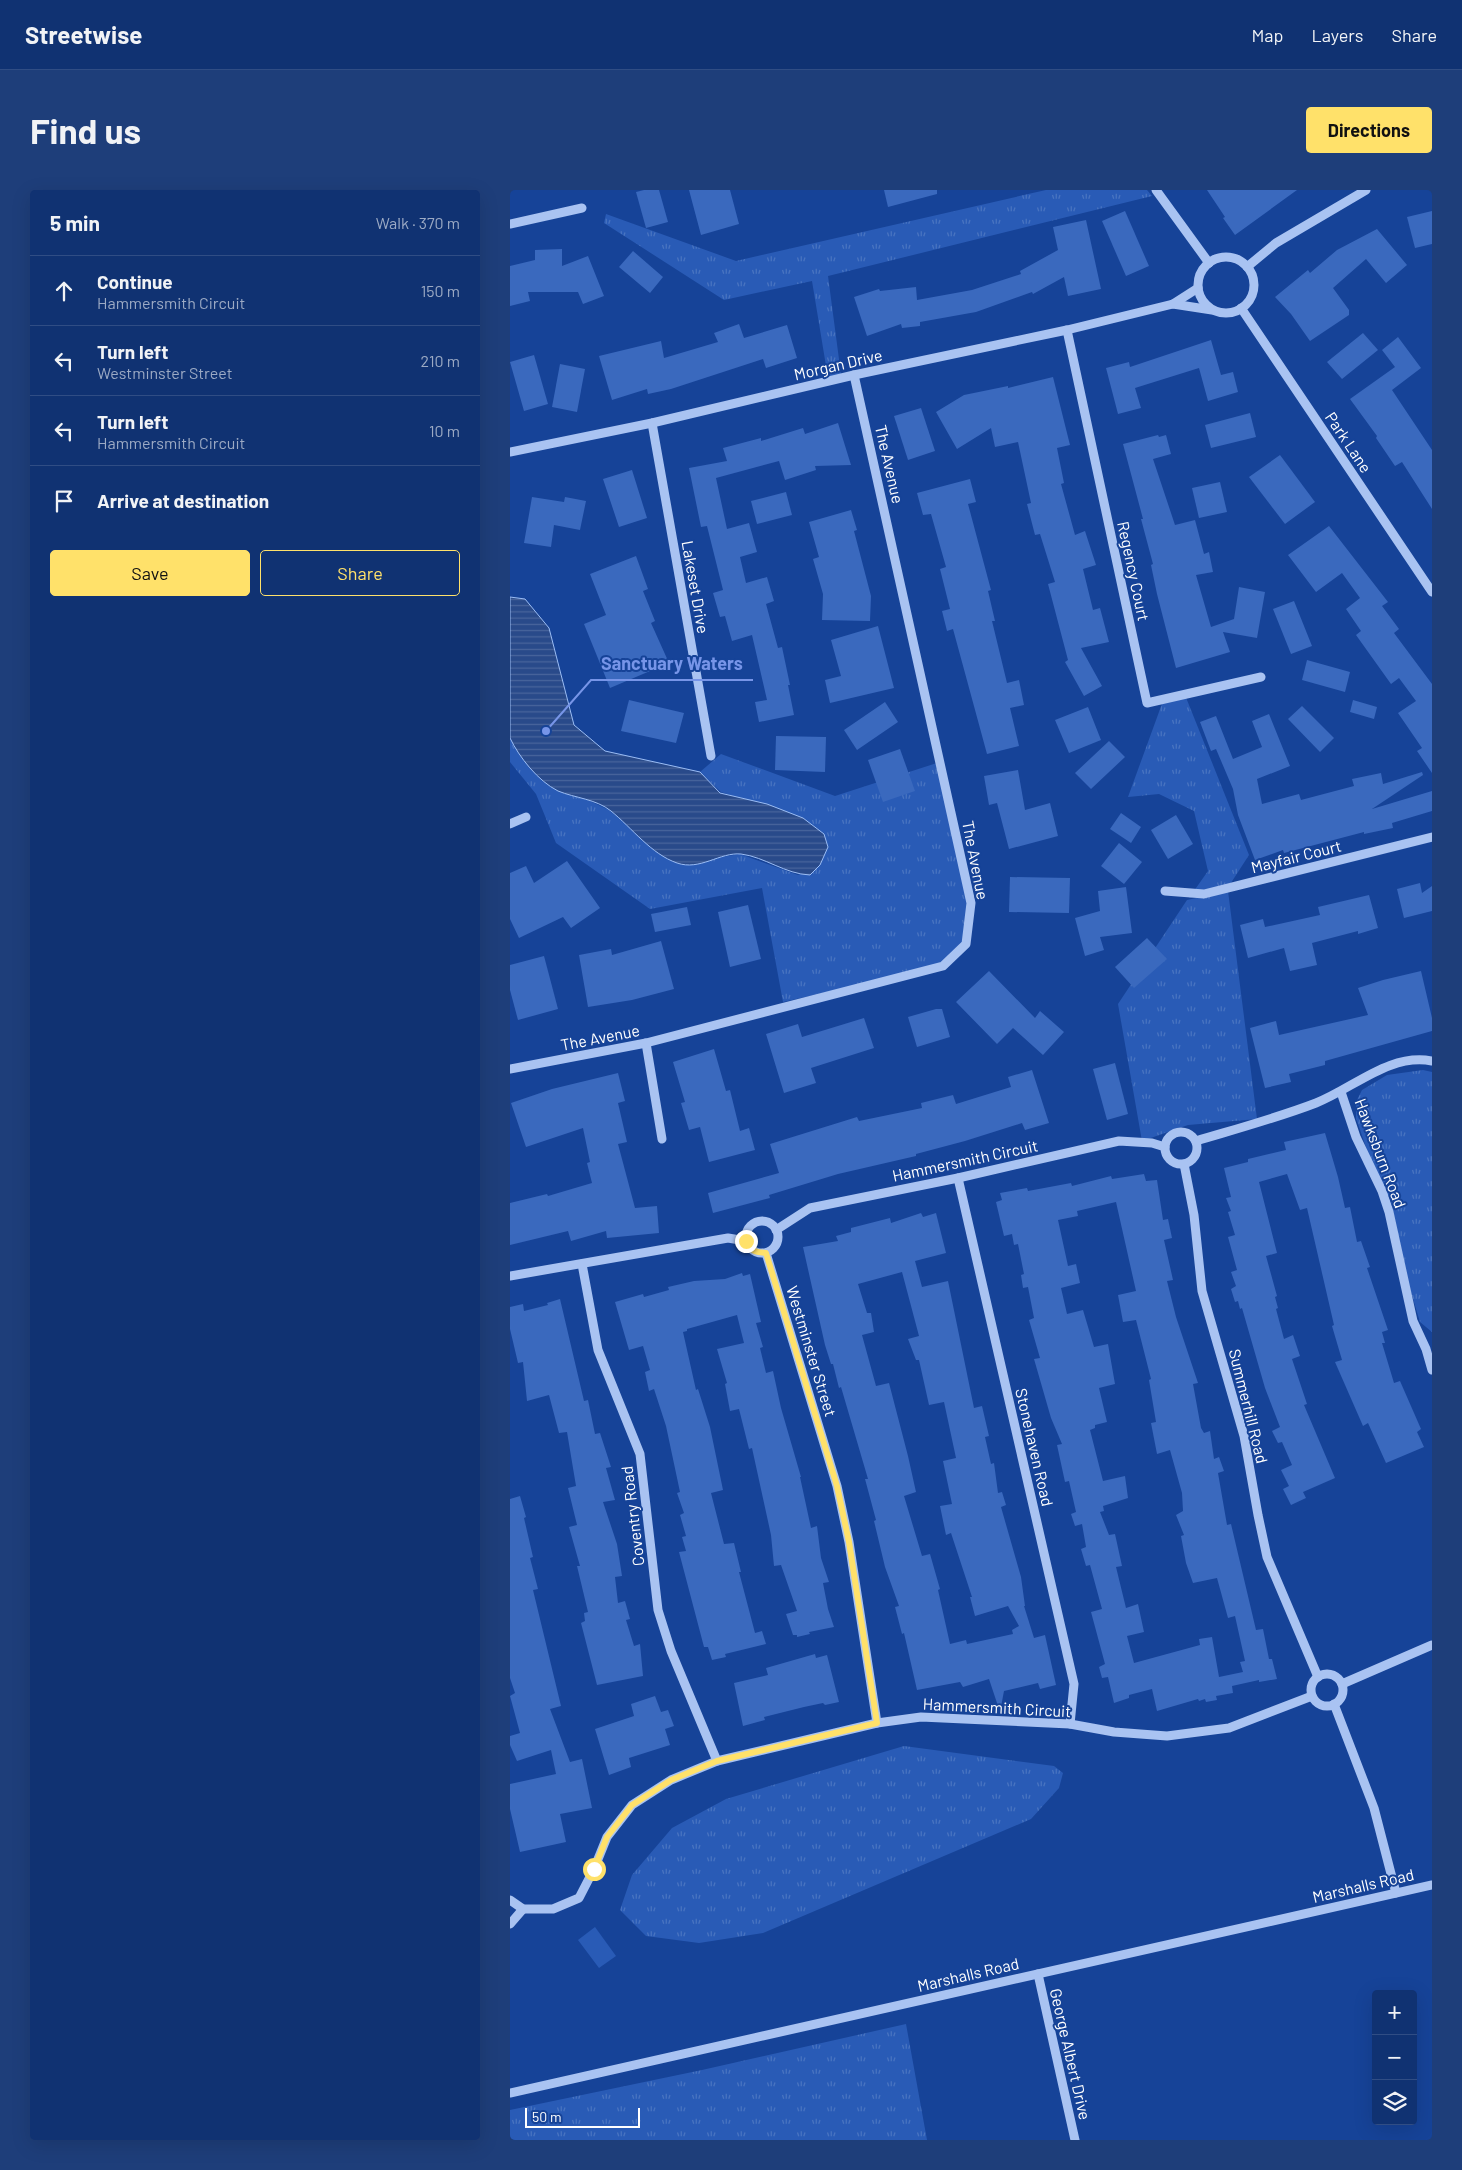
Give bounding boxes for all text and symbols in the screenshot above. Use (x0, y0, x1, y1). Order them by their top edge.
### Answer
text: Streetwise (25, 20, 142, 49)
text: Map (1251, 24, 1283, 46)
text: Layers (1311, 24, 1364, 46)
text: Share (1392, 24, 1437, 46)
button: Directions (1306, 107, 1432, 153)
text: Find us (30, 109, 141, 151)
text: 5 min (50, 210, 100, 235)
text: Walk · 370 m (376, 213, 460, 232)
text: Continue (97, 270, 173, 293)
icon: ahead (50, 277, 78, 305)
text: 150 m (421, 281, 460, 300)
text: Hammersmith Circuit (97, 293, 245, 312)
text: Turn left (97, 340, 168, 363)
street label: Morgan Drive (792, 345, 884, 383)
icon: left (50, 347, 78, 375)
text: 210 m (421, 351, 460, 370)
text: Westminster Street (97, 363, 233, 382)
street label: Park Lane (1322, 408, 1376, 476)
text: Turn left (97, 410, 168, 433)
icon: left (50, 417, 78, 445)
text: 10 m (429, 421, 460, 440)
street label: The Avenue (872, 423, 908, 505)
text: Hammersmith Circuit (97, 433, 245, 452)
icon: arrive (50, 487, 78, 515)
text: Arrive at destination (97, 489, 269, 512)
street label: Regency Court (1114, 519, 1154, 623)
street label: Lakeset Drive (678, 539, 714, 635)
button: Save (50, 550, 250, 596)
button: Share (260, 550, 460, 596)
callout: Sanctuary Waters (591, 647, 753, 680)
text: Sanctuary Waters (601, 652, 743, 674)
street label: The Avenue (959, 819, 993, 901)
street label: Mayfair Court (1249, 836, 1343, 876)
street label: The Avenue (559, 1020, 641, 1054)
street label: Hawksburn Road (1351, 1095, 1411, 1211)
street label: Hammersmith Circuit (890, 1135, 1040, 1185)
route end (735, 1230, 758, 1253)
street label: Westminster Street (783, 1283, 841, 1419)
street label: Summerhill Road (1226, 1347, 1272, 1465)
street label: Stonehaven Road (1012, 1386, 1058, 1508)
street label: Coventry Road (616, 1465, 648, 1567)
street label: Hammersmith Circuit (922, 1694, 1072, 1720)
route start (583, 1858, 606, 1881)
street label: Marshalls Road (1310, 1864, 1416, 1906)
street label: Marshalls Road (915, 1953, 1021, 1995)
street label: George Albert Drive (1047, 1986, 1095, 2122)
map controls (1372, 1990, 1417, 2125)
button: + (1372, 1990, 1417, 2035)
button: − (1372, 2035, 1417, 2080)
button: layers (1372, 2080, 1417, 2125)
scale bar (525, 2105, 640, 2128)
text: 50 m (532, 2108, 561, 2125)

